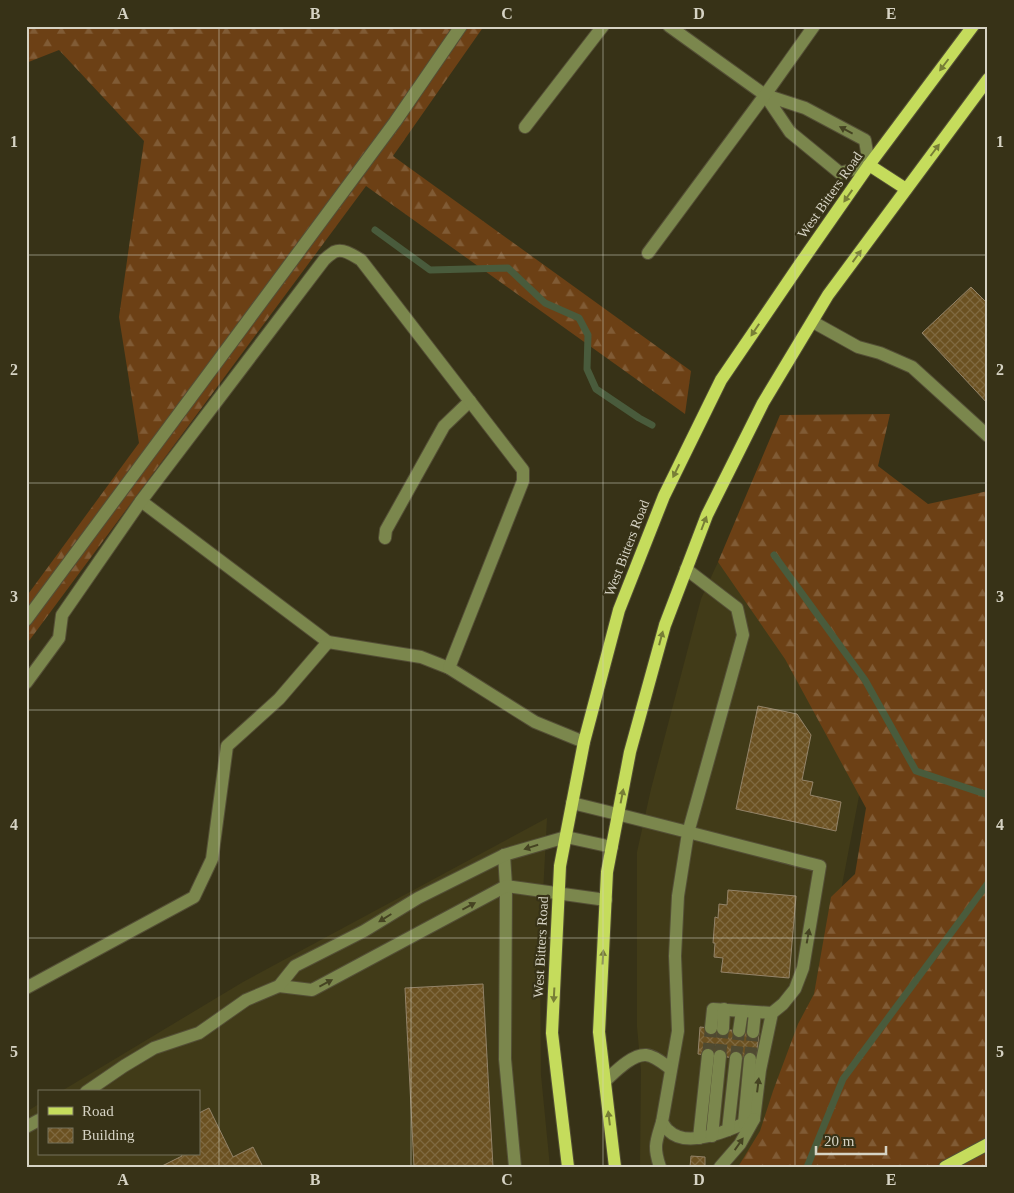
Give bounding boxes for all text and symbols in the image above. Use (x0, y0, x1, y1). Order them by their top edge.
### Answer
text: A (117, 5, 129, 22)
text: B (310, 5, 321, 22)
text: C (501, 5, 513, 22)
text: D (693, 5, 705, 22)
text: E (886, 5, 896, 22)
one-way arrow (939, 58, 949, 72)
one-way arrow (839, 126, 854, 134)
text: 1 (10, 133, 18, 150)
text: 1 (996, 133, 1004, 150)
one-way arrow (930, 143, 940, 157)
street label: West Bitters Road (795, 149, 865, 241)
one-way arrow (843, 190, 853, 203)
one-way arrow (852, 249, 862, 262)
one-way arrow (750, 323, 760, 337)
text: 2 (10, 361, 18, 378)
text: 2 (996, 361, 1004, 378)
one-way arrow (672, 464, 680, 478)
street label: West Bitters Road (602, 498, 652, 598)
one-way arrow (701, 516, 708, 531)
text: 3 (10, 588, 18, 605)
text: 3 (996, 588, 1004, 605)
one-way arrow (658, 630, 666, 645)
one-way arrow (618, 787, 626, 803)
text: 4 (10, 816, 18, 833)
text: 4 (996, 816, 1004, 833)
one-way arrow (523, 844, 538, 852)
street label: West Bitters Road (531, 896, 551, 998)
one-way arrow (461, 902, 476, 910)
one-way arrow (379, 913, 392, 923)
one-way arrow (805, 928, 813, 944)
one-way arrow (600, 948, 608, 964)
one-way arrow (318, 979, 333, 987)
one-way arrow (549, 987, 557, 1003)
text: 5 (10, 1043, 18, 1060)
text: 5 (996, 1043, 1004, 1060)
one-way arrow (754, 1077, 762, 1093)
legend (38, 1090, 200, 1156)
text: Road (82, 1103, 114, 1119)
one-way arrow (605, 1110, 613, 1126)
scale bar (816, 1123, 886, 1155)
text: Building (82, 1127, 135, 1143)
text: 20 m (824, 1133, 855, 1149)
one-way arrow (734, 1137, 744, 1151)
text: A (117, 1171, 129, 1188)
text: B (310, 1171, 321, 1188)
text: C (501, 1171, 513, 1188)
text: D (693, 1171, 705, 1188)
text: E (886, 1171, 896, 1188)

